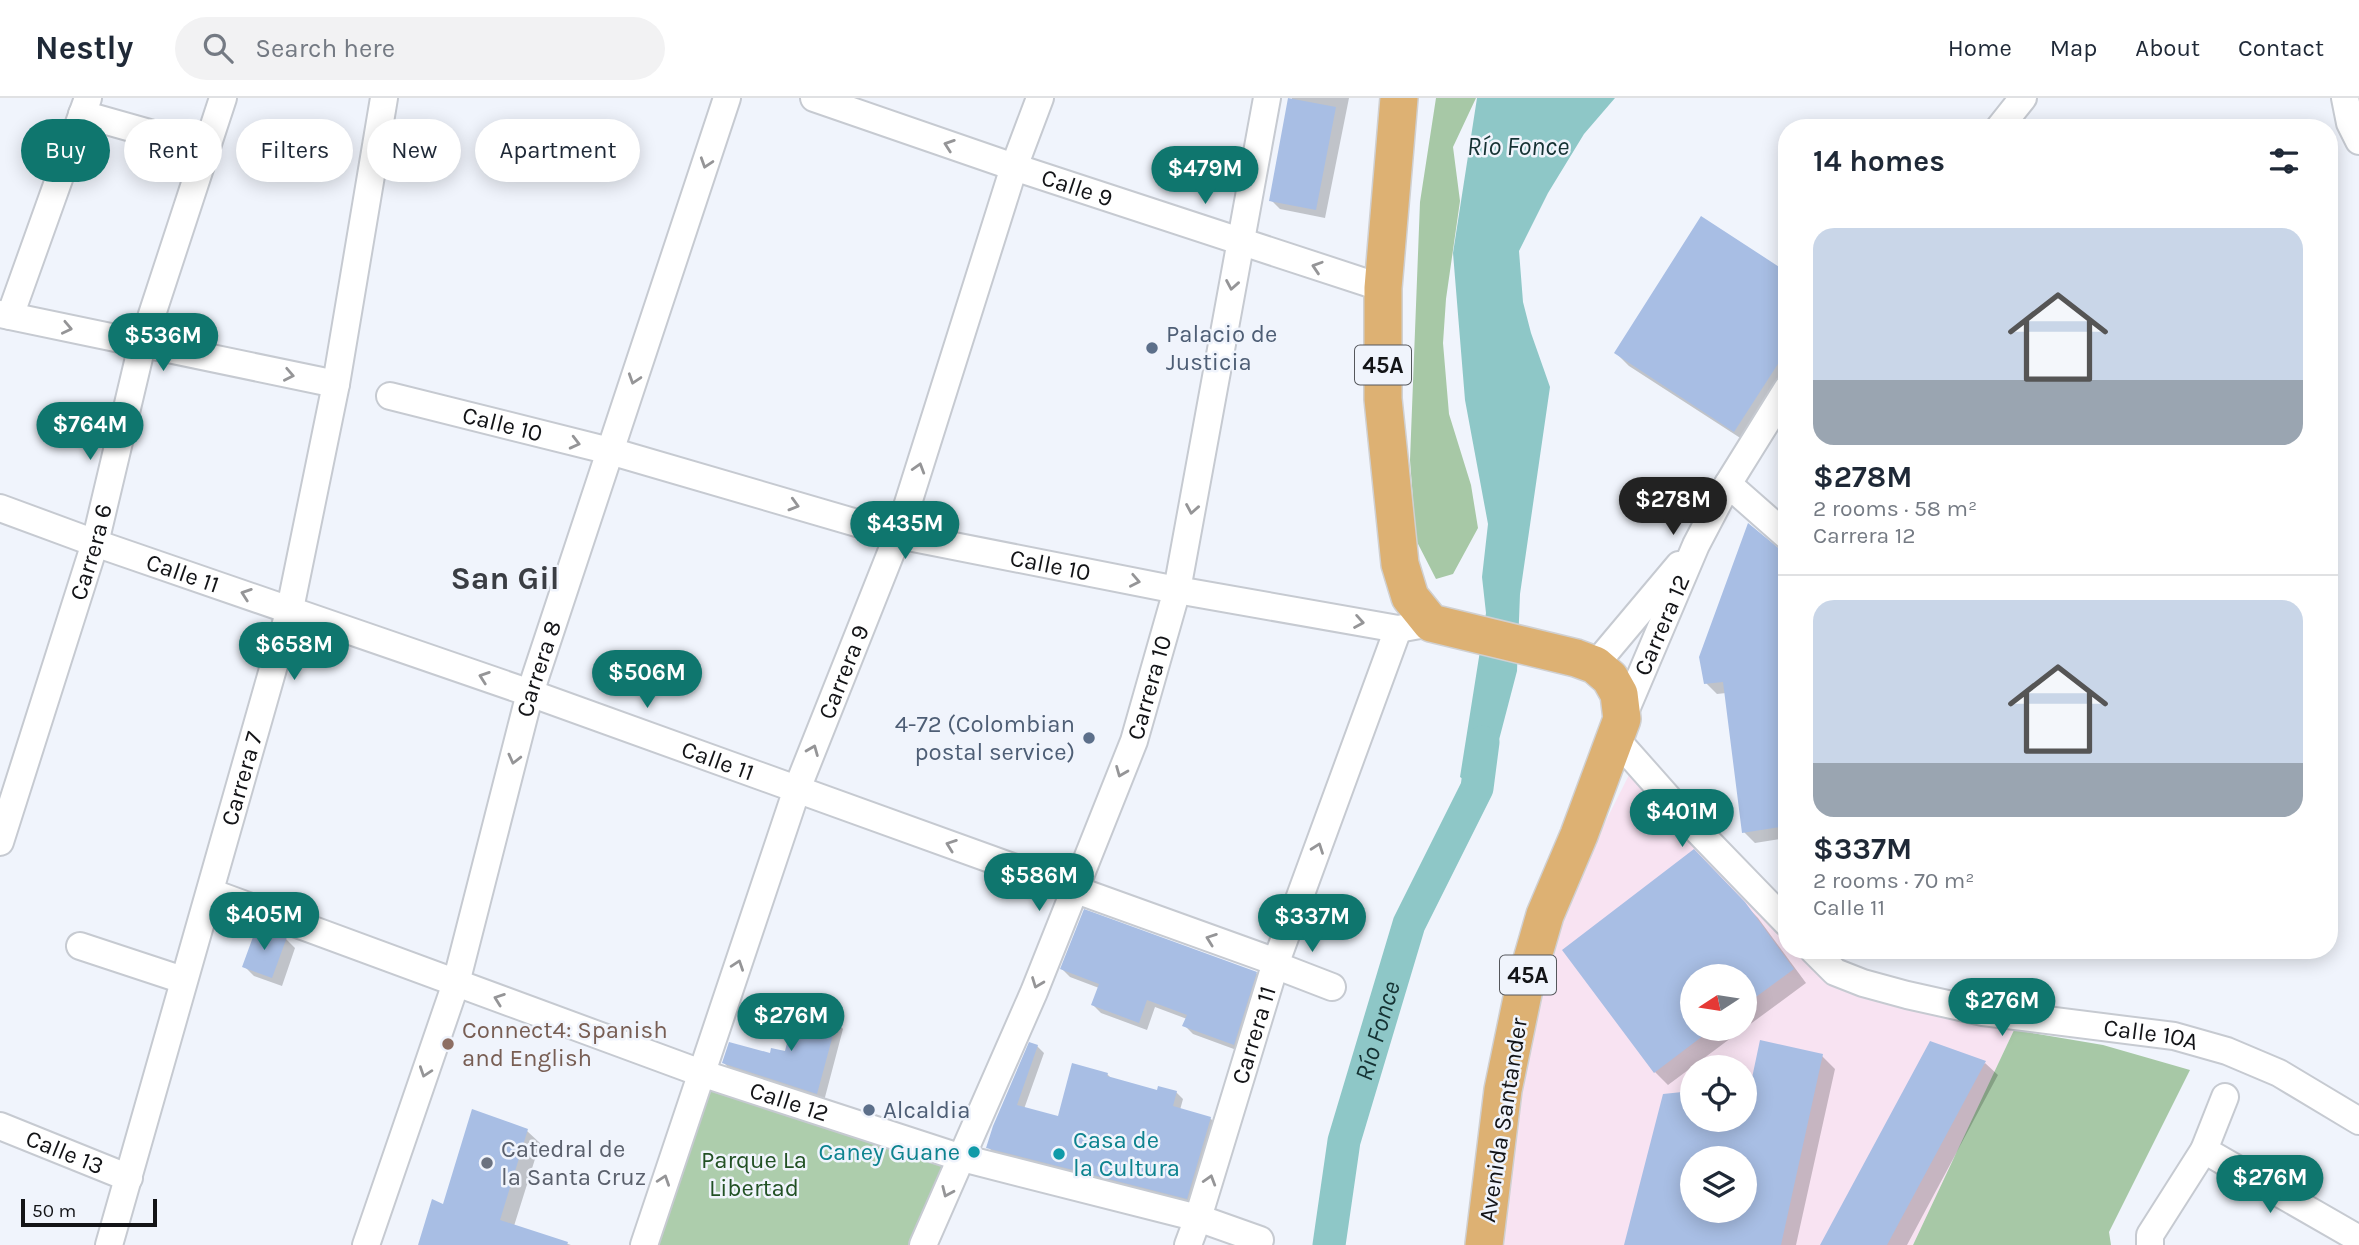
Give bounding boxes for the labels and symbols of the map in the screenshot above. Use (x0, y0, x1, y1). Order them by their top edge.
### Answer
water label: Río Fonce (1467, 131, 1569, 162)
one-way arrow (944, 139, 956, 153)
pin: $479M (1156, 146, 1254, 206)
one-way arrow (700, 156, 714, 168)
street label: Calle 9 (1038, 163, 1116, 212)
one-way arrow (1312, 261, 1324, 275)
one-way arrow (1225, 280, 1240, 291)
pin: $536M (114, 314, 212, 373)
one-way arrow (61, 320, 73, 335)
place label: Palacio de Justicia (1166, 320, 1277, 376)
marker: Palacio de Justicia (1144, 340, 1160, 356)
road number: 45A (1355, 346, 1411, 384)
one-way arrow (283, 366, 295, 381)
one-way arrow (628, 372, 643, 384)
street label: Calle 10 (460, 401, 546, 448)
pin: $764M (41, 402, 139, 462)
one-way arrow (569, 435, 581, 449)
one-way arrow (911, 463, 925, 475)
pin: $278M (1624, 478, 1722, 537)
one-way arrow (788, 497, 800, 511)
street label: Carrera 6 (64, 501, 118, 604)
pin: $435M (856, 502, 954, 561)
one-way arrow (1185, 503, 1200, 515)
street label: Calle 10 (1008, 543, 1093, 587)
street label: Calle 11 (143, 548, 223, 599)
district label: San Gil (450, 560, 560, 597)
street label: Carrera 12 (1628, 570, 1696, 680)
one-way arrow (1129, 573, 1141, 588)
one-way arrow (240, 588, 252, 602)
one-way arrow (1353, 614, 1365, 629)
street label: Carrera 8 (510, 617, 567, 720)
street label: Carrera 9 (812, 621, 875, 723)
pin: $658M (245, 622, 343, 682)
street label: Carrera 10 (1121, 632, 1177, 743)
pin: $506M (598, 650, 696, 710)
one-way arrow (478, 671, 490, 685)
place label: 4-72 (Colombian postal service) (895, 710, 1075, 766)
street label: Carrera 7 (215, 728, 268, 829)
marker: 4-72 (Colombian postal service) (1081, 730, 1097, 746)
street label: Calle 11 (678, 735, 758, 787)
one-way arrow (804, 745, 818, 757)
one-way arrow (507, 753, 522, 765)
one-way arrow (1115, 764, 1129, 777)
pin: $401M (1633, 790, 1731, 849)
one-way arrow (946, 839, 958, 853)
one-way arrow (1309, 842, 1323, 854)
pin: $586M (990, 854, 1088, 913)
pin: $405M (215, 892, 313, 952)
pin: $337M (1263, 894, 1361, 954)
one-way arrow (1206, 933, 1218, 947)
road number: 45A (1500, 956, 1556, 995)
one-way arrow (730, 959, 744, 971)
north arrow (1680, 964, 1757, 1041)
one-way arrow (1032, 977, 1046, 989)
water label: Río Fonce (1347, 977, 1407, 1084)
pin: $276M (1953, 978, 2051, 1038)
street label: Carrera 11 (1226, 983, 1282, 1088)
one-way arrow (494, 993, 506, 1007)
pin: $276M (742, 993, 840, 1053)
street label: Calle 10A (2102, 1013, 2202, 1056)
street label: Avenida Santander (1473, 1015, 1533, 1224)
place label: Connect4: Spanish and English (462, 1016, 668, 1072)
marker: Connect4: Spanish and English (440, 1036, 456, 1052)
one-way arrow (419, 1065, 433, 1078)
street label: Calle 12 (746, 1076, 832, 1128)
place label: Alcaldia (883, 1096, 970, 1124)
marker: Alcaldia (861, 1102, 877, 1118)
street label: Calle 13 (22, 1124, 108, 1180)
place label: Casa de la Cultura (1073, 1126, 1180, 1182)
place label: Catedral de la Santa Cruz (501, 1135, 646, 1191)
place label: Caney Guane (818, 1138, 960, 1166)
marker: Caney Guane (966, 1144, 982, 1160)
park label: Parque La Libertad (701, 1146, 807, 1202)
marker: Casa de la Cultura (1051, 1146, 1067, 1162)
marker: Catedral de la Santa Cruz (479, 1155, 495, 1171)
pin: $276M (2221, 1156, 2319, 1215)
one-way arrow (656, 1174, 670, 1187)
one-way arrow (1201, 1175, 1216, 1187)
one-way arrow (941, 1185, 955, 1197)
scale bar (21, 1196, 158, 1228)

